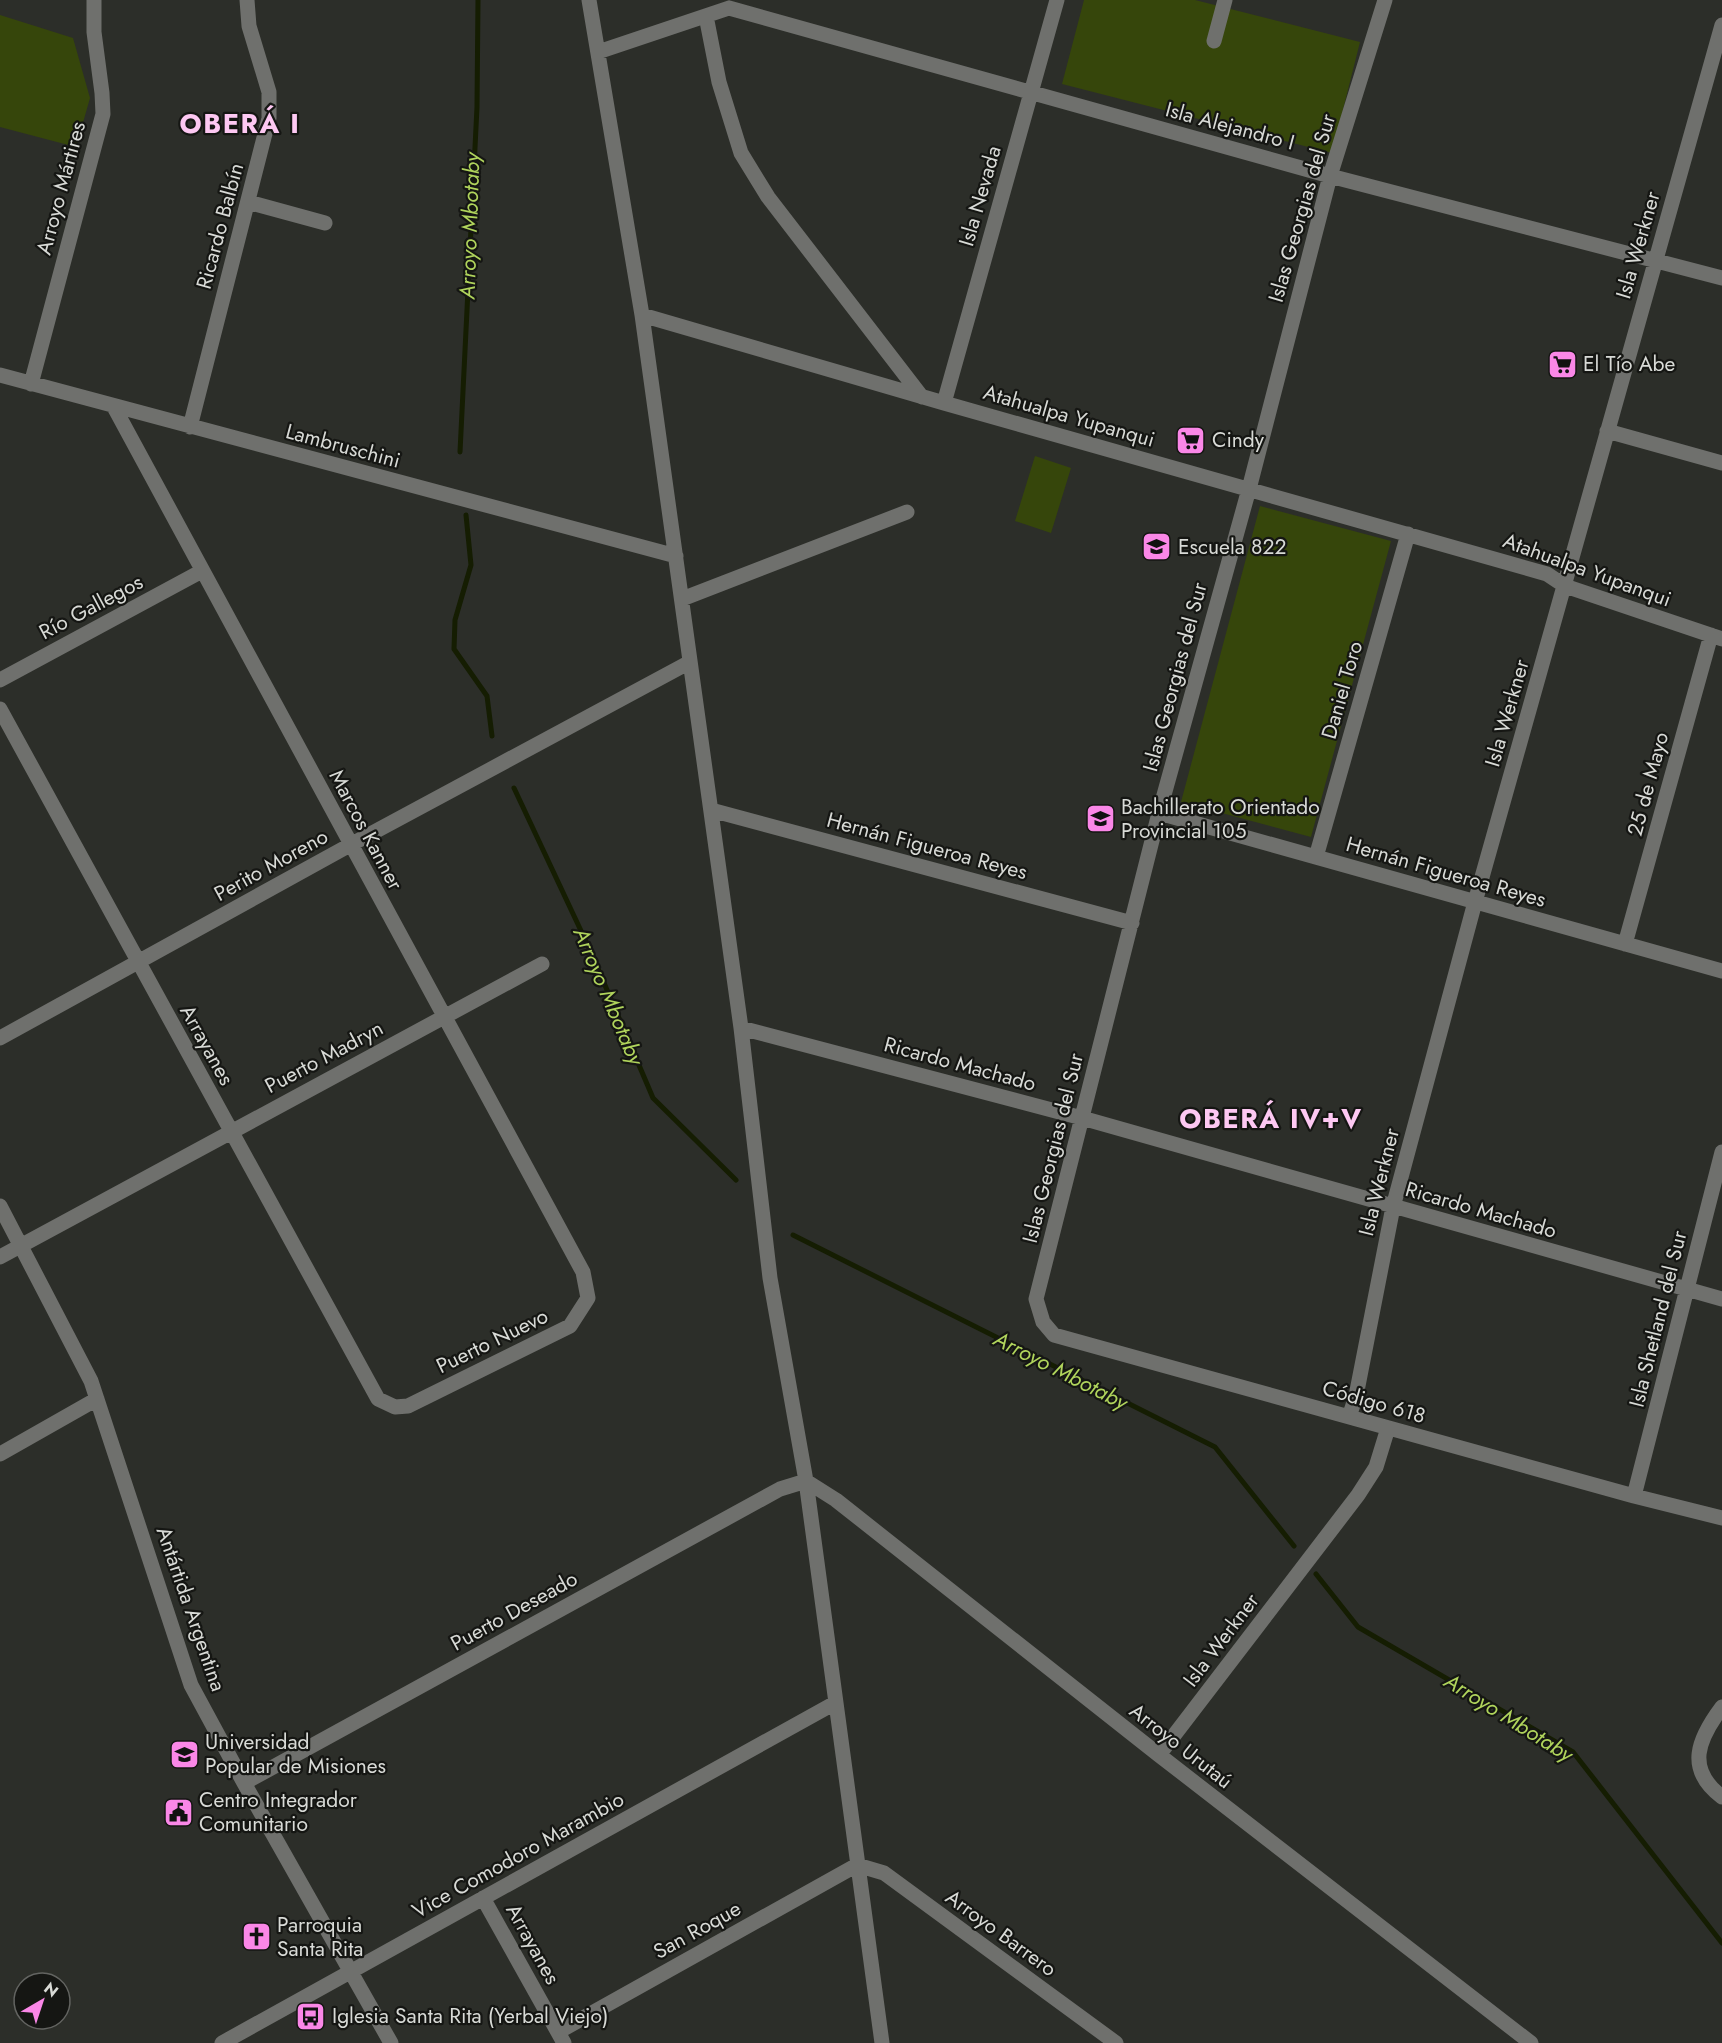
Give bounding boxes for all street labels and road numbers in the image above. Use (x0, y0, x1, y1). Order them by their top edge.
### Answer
street label: Isla Alejandro I (1162, 94, 1298, 158)
street label: Islas Georgias del Sur (1261, 110, 1343, 306)
street label: Arroyo Mártires (29, 118, 93, 258)
street label: Isla Nevada (951, 142, 1009, 250)
street label: Ricardo Balbín (189, 160, 251, 292)
street label: Isla Werkner (1608, 187, 1668, 302)
street label: Atahualpa Yupanqui (980, 377, 1158, 455)
street label: Lambruschini (282, 416, 404, 476)
street label: Atahualpa Yupanqui (1499, 526, 1675, 614)
street label: Río Gallegos (34, 567, 148, 647)
street label: Islas Georgias del Sur (1135, 578, 1215, 775)
street label: Daniel Toro (1314, 638, 1370, 742)
street label: Isla Werkner (1477, 655, 1537, 770)
street label: 25 de Mayo (1620, 729, 1676, 839)
street label: Marcos Kanner (322, 765, 411, 896)
street label: Hernán Figueroa Reyes (823, 805, 1031, 887)
street label: Perito Moreno (209, 821, 333, 909)
street label: Hernán Figueroa Reyes (1343, 829, 1549, 915)
street label: Arrayanes (173, 999, 241, 1091)
street label: Puerto Madryn (260, 1013, 388, 1101)
street label: Ricardo Machado (881, 1029, 1039, 1099)
street label: Islas Georgias del Sur (1015, 1049, 1091, 1246)
street label: Isla Werkner (1351, 1124, 1407, 1239)
street label: Ricardo Machado (1402, 1174, 1560, 1246)
street label: Isla Shetland del Sur (1622, 1227, 1695, 1410)
street label: Puerto Nuevo (431, 1301, 553, 1381)
street label: Código 618 (1319, 1373, 1429, 1431)
street label: Antártida Argentina (149, 1523, 233, 1695)
street label: Puerto Deseado (445, 1564, 583, 1658)
street label: Isla Werkner (1176, 1586, 1267, 1693)
street label: Arroyo Urutaú (1123, 1696, 1239, 1796)
street label: Vice Comodoro Marambio (407, 1784, 629, 1926)
street label: Arroyo Barrero (939, 1882, 1063, 1984)
street label: San Roque (648, 1894, 746, 1966)
street label: Arrayanes (499, 1898, 567, 1990)

